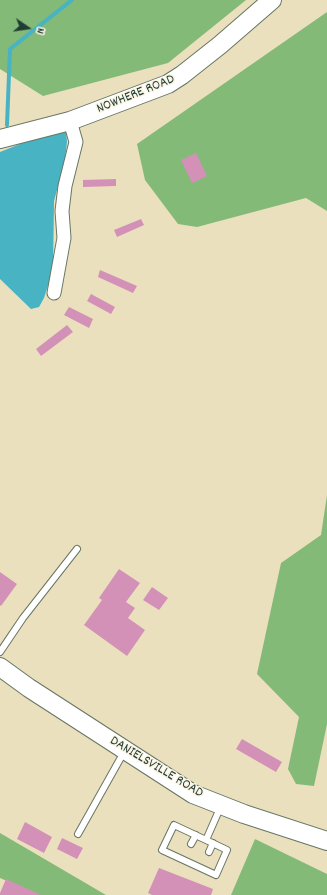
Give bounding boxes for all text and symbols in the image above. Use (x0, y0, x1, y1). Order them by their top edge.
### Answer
north arrow (8, 8, 48, 48)
text: N (31, 26, 48, 35)
street label: NOWHERE ROAD (95, 72, 177, 118)
street label: DANIELSVILLE ROAD (106, 733, 206, 803)

